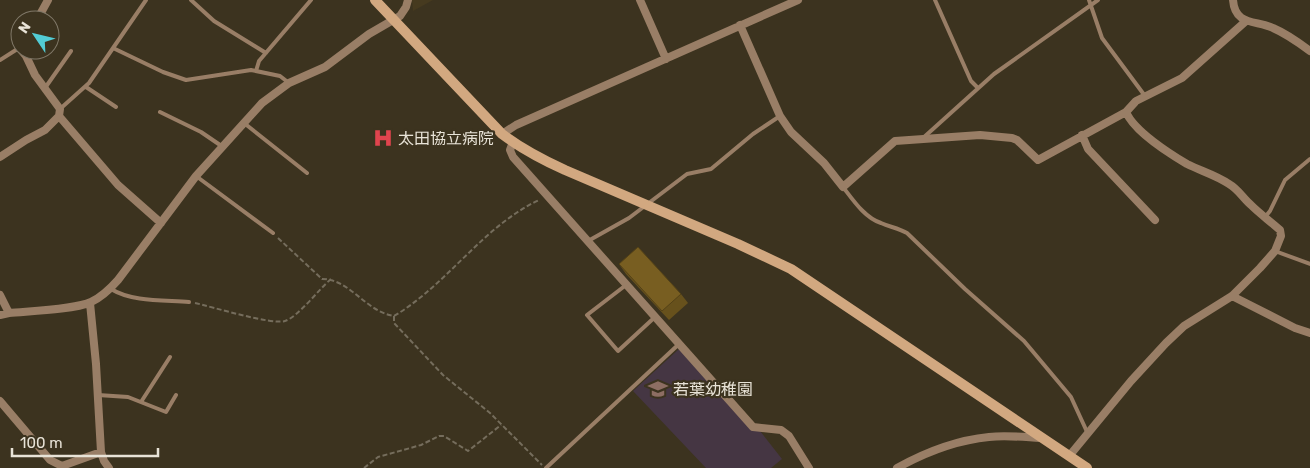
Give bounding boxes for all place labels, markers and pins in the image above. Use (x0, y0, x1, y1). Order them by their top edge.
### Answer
hospital icon: 太田協立病院 (372, 127, 394, 149)
place label: 太田協立病院 (398, 129, 494, 148)
school or university icon: 若葉幼稚園 (647, 378, 669, 400)
place label: 若葉幼稚園 (673, 380, 753, 399)

